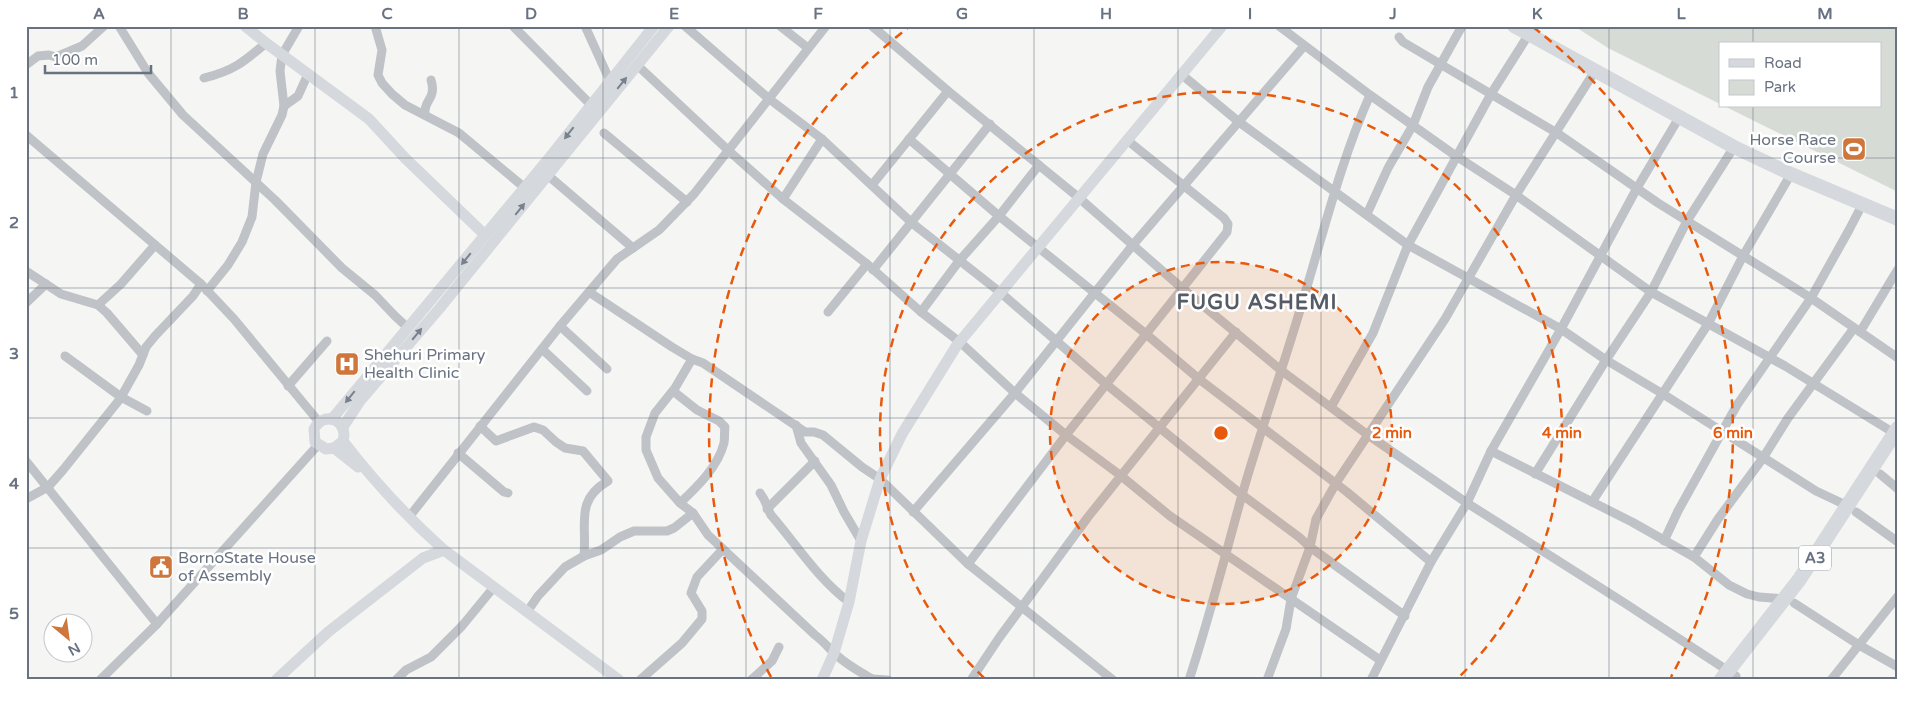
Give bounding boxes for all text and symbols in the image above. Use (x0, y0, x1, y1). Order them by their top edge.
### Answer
text: A (93, 4, 105, 24)
text: B (237, 4, 249, 24)
text: C (381, 4, 393, 24)
text: D (525, 4, 537, 24)
text: E (669, 4, 679, 24)
text: F (813, 4, 823, 24)
text: G (956, 4, 968, 24)
text: H (1100, 4, 1112, 24)
text: I (1248, 4, 1252, 24)
text: J (1388, 4, 1397, 24)
text: K (1532, 4, 1543, 24)
text: L (1676, 4, 1686, 24)
text: M (1817, 4, 1833, 24)
scale bar (45, 42, 151, 74)
legend (1719, 42, 1882, 108)
text: 100 m (52, 51, 98, 69)
text: Road (1764, 54, 1802, 72)
one-way arrow (617, 77, 628, 90)
text: Park (1764, 78, 1796, 96)
text: 1 (9, 83, 19, 103)
one-way arrow (564, 126, 574, 140)
place label: Horse Race Course (1749, 130, 1836, 168)
sports icon: Horse Race Course (1841, 136, 1867, 162)
one-way arrow (514, 203, 525, 215)
text: 2 (9, 213, 19, 233)
one-way arrow (460, 252, 471, 265)
district label: FUGU ASHEMI (1176, 290, 1338, 315)
one-way arrow (411, 328, 422, 341)
text: 3 (9, 344, 19, 364)
place label: Shehuri Primary Health Clinic (364, 345, 486, 383)
hospital icon: Shehuri Primary Health Clinic (334, 351, 360, 377)
one-way arrow (345, 390, 356, 403)
centre of rings (1212, 424, 1230, 442)
text: 2 min (1372, 424, 1412, 442)
text: 4 min (1542, 424, 1582, 442)
text: 6 min (1713, 424, 1753, 442)
text: 4 (9, 474, 19, 494)
road number: A3 (1799, 546, 1831, 570)
place label: BornoState House of Assembly (178, 548, 316, 586)
public building icon: BornoState House of Assembly (148, 554, 174, 580)
text: 5 (9, 604, 19, 624)
north arrow (42, 614, 92, 664)
text: N (65, 639, 83, 659)

